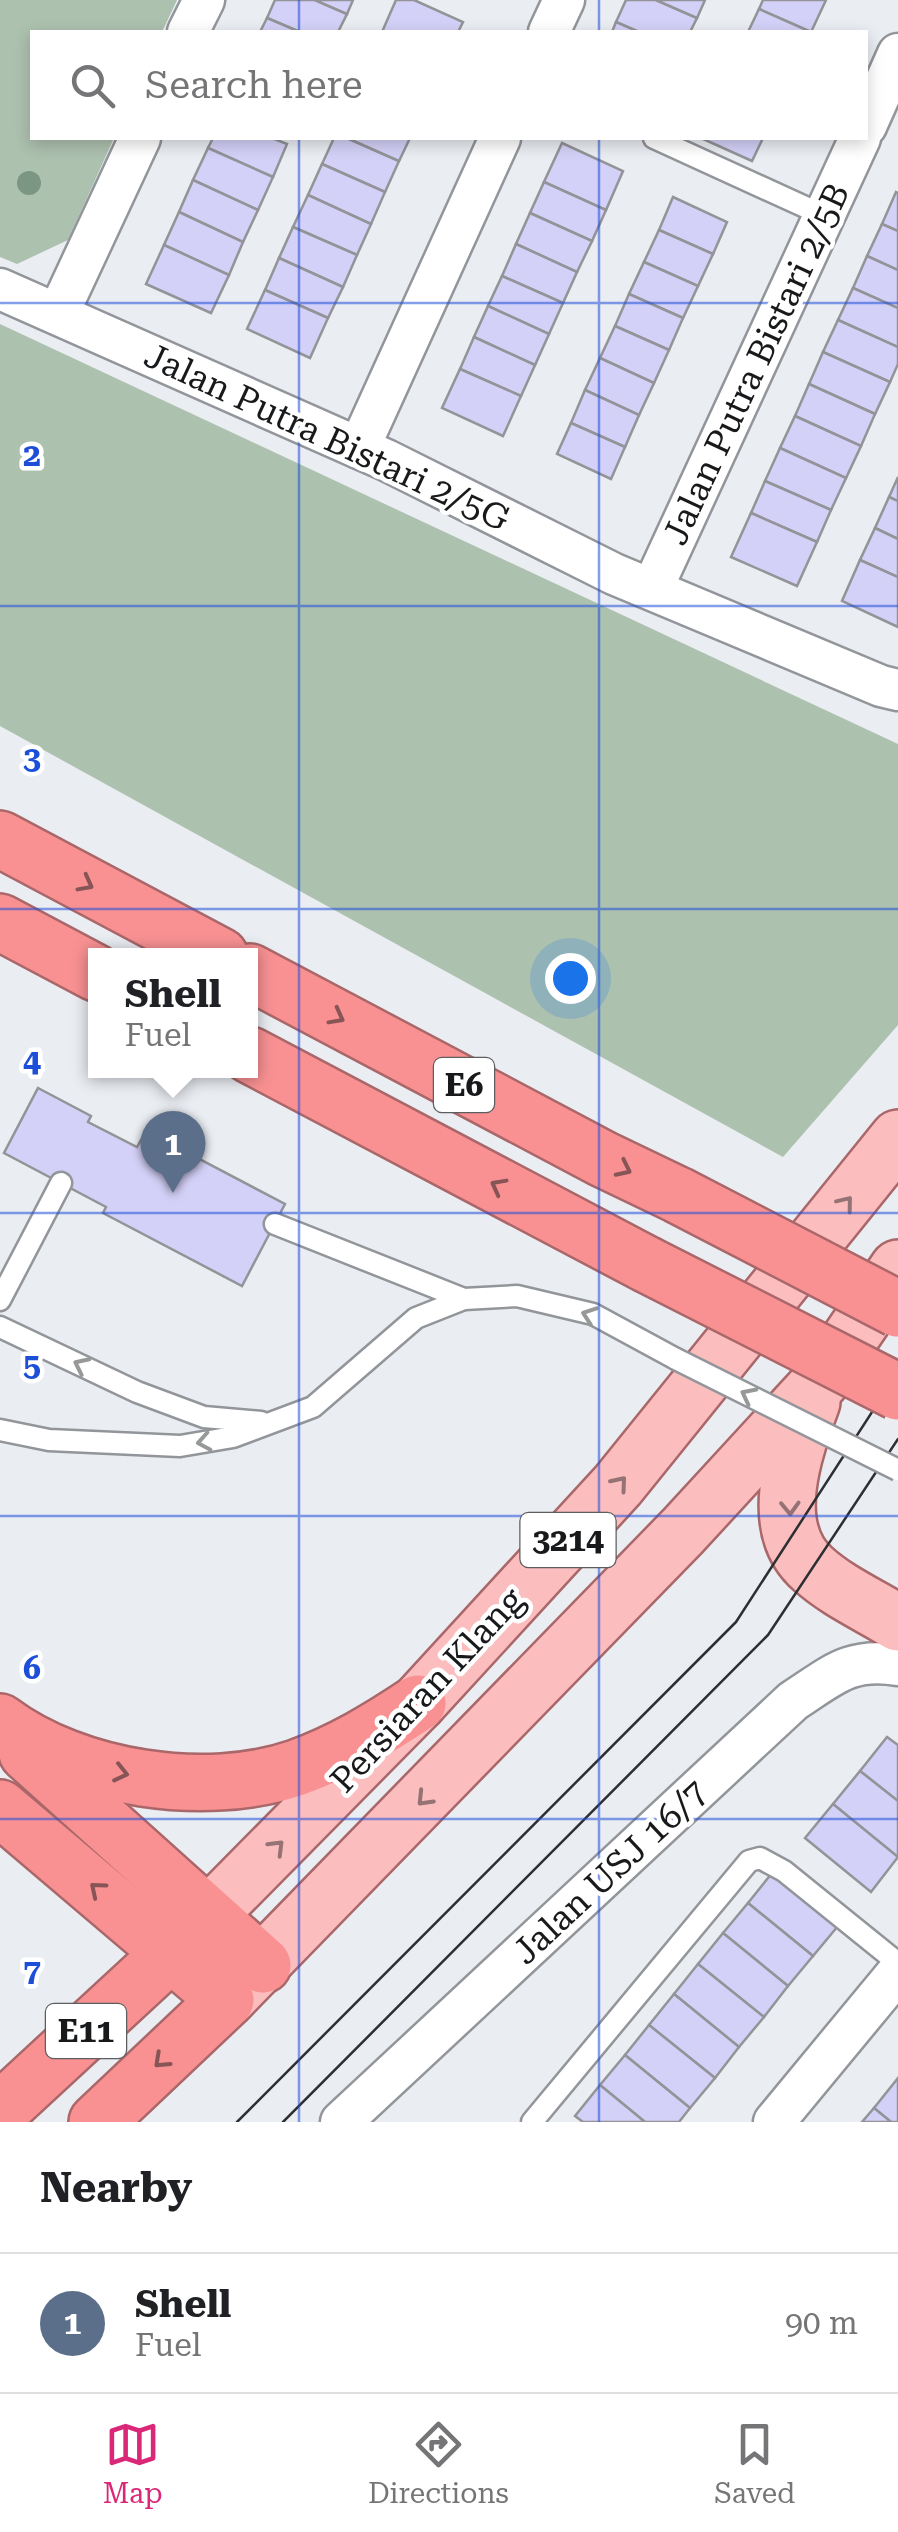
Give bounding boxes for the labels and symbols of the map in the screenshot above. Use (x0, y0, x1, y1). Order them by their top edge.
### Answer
street label: Jalan Putra Bistari 2/5B (655, 177, 858, 551)
street label: Jalan Putra Bistari 2/5G (138, 335, 516, 540)
text: 2 (23, 436, 41, 474)
text: 3 (23, 739, 41, 777)
one-way arrow (76, 872, 94, 892)
your location (545, 953, 596, 1004)
one-way arrow (326, 1005, 344, 1025)
text: 4 (23, 1042, 41, 1080)
road number: E6 (434, 1058, 494, 1112)
pin: 1 (140, 1110, 206, 1193)
one-way arrow (614, 1156, 632, 1176)
one-way arrow (490, 1178, 508, 1198)
one-way arrow (834, 1196, 852, 1214)
one-way arrow (582, 1306, 599, 1327)
text: 5 (23, 1346, 41, 1384)
one-way arrow (73, 1358, 91, 1378)
one-way arrow (741, 1388, 759, 1407)
one-way arrow (196, 1431, 213, 1452)
one-way arrow (608, 1476, 626, 1494)
one-way arrow (779, 1501, 800, 1516)
road number: 3214 (520, 1513, 616, 1567)
street label: Persiaran Klang (322, 1580, 533, 1801)
text: 6 (23, 1649, 41, 1687)
one-way arrow (112, 1761, 129, 1782)
street label: Jalan USJ 16/7 (505, 1772, 716, 1973)
one-way arrow (417, 1787, 435, 1805)
one-way arrow (265, 1840, 283, 1858)
one-way arrow (91, 1883, 109, 1901)
text: 7 (23, 1952, 41, 1990)
road number: E11 (46, 2004, 126, 2058)
one-way arrow (155, 2049, 173, 2067)

